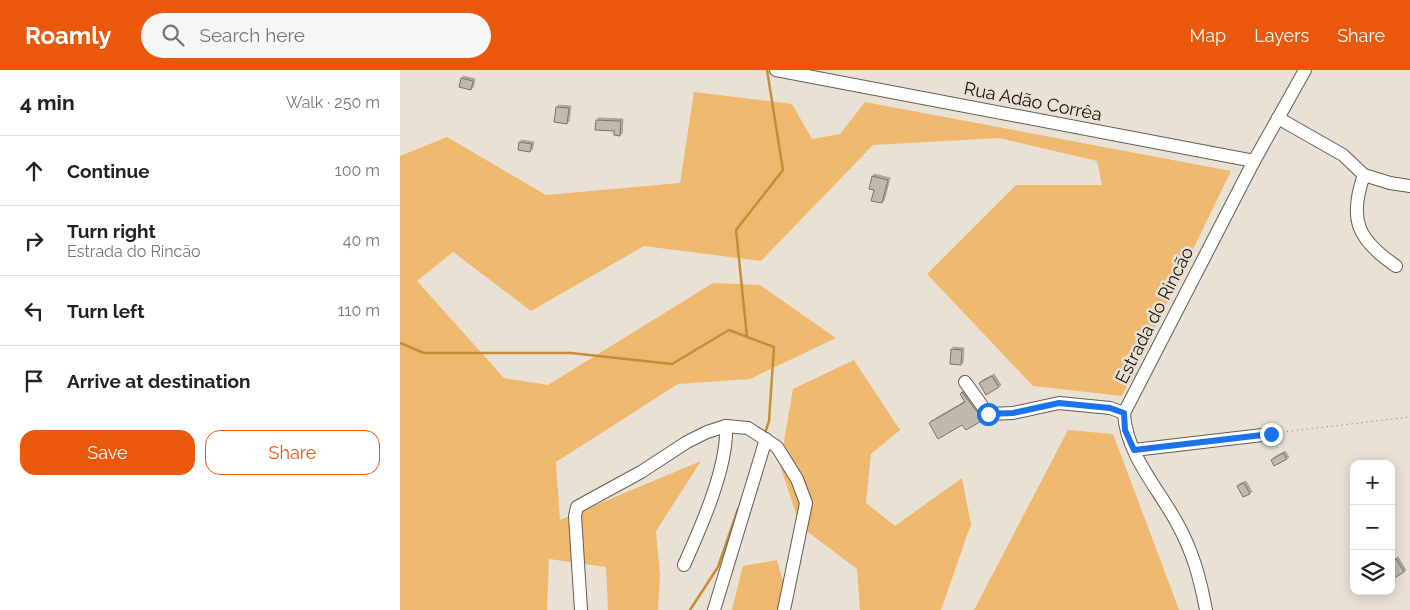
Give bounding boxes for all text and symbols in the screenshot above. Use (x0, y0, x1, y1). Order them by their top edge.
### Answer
search box (141, 13, 491, 58)
text: Roamly (25, 21, 111, 50)
icon: search (159, 21, 187, 49)
text: Search here (199, 24, 305, 46)
text: Map (1190, 25, 1226, 46)
text: Layers (1254, 25, 1309, 46)
text: Share (1337, 25, 1385, 46)
street label: Rua Adão Corrêa (962, 77, 1104, 125)
text: 4 min (20, 90, 75, 115)
text: Walk · 250 m (286, 93, 380, 112)
icon: ahead (20, 157, 48, 185)
text: Continue (67, 160, 150, 182)
text: 100 m (335, 161, 380, 180)
text: Turn right (67, 220, 156, 242)
icon: right (20, 227, 48, 255)
text: 40 m (343, 231, 380, 250)
text: Estrada do Rincão (67, 242, 201, 261)
street label: Estrada do Rincão (1111, 243, 1198, 387)
icon: left (20, 297, 48, 325)
text: Turn left (67, 300, 144, 322)
text: 110 m (338, 301, 380, 320)
icon: arrive (20, 367, 48, 395)
text: Arrive at destination (67, 370, 251, 392)
route start (977, 403, 1000, 426)
route end (1260, 423, 1283, 446)
button: Save (20, 430, 195, 475)
button: Share (205, 430, 380, 475)
map controls (1350, 460, 1395, 595)
button: + (1350, 460, 1395, 505)
button: − (1350, 505, 1395, 550)
button: layers (1350, 550, 1395, 595)

